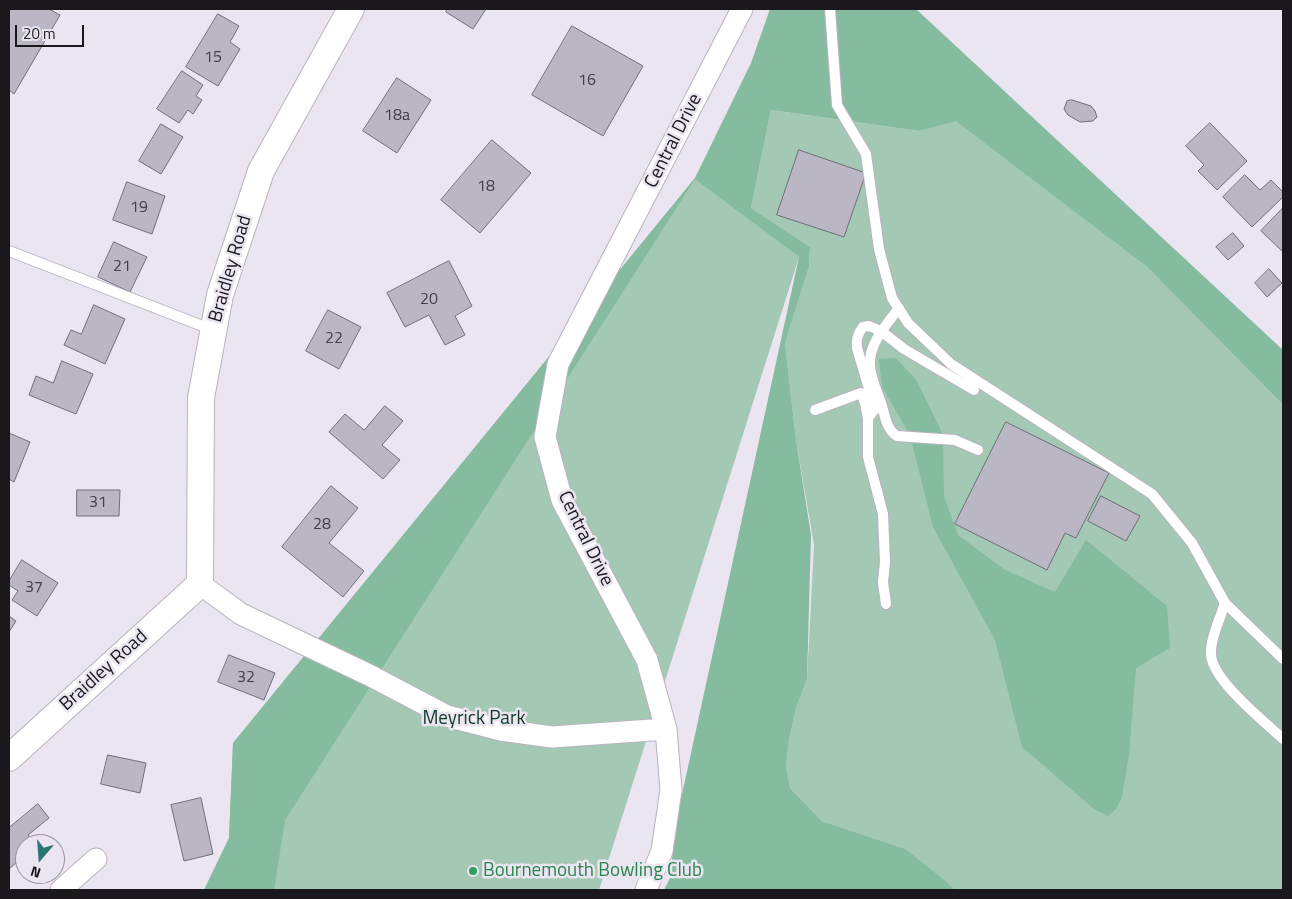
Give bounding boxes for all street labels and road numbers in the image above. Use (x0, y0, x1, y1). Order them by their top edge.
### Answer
street label: Central Drive (641, 90, 707, 192)
street label: Braidley Road (205, 213, 257, 325)
street label: Central Drive (552, 488, 618, 590)
street label: Braidley Road (55, 626, 153, 716)

